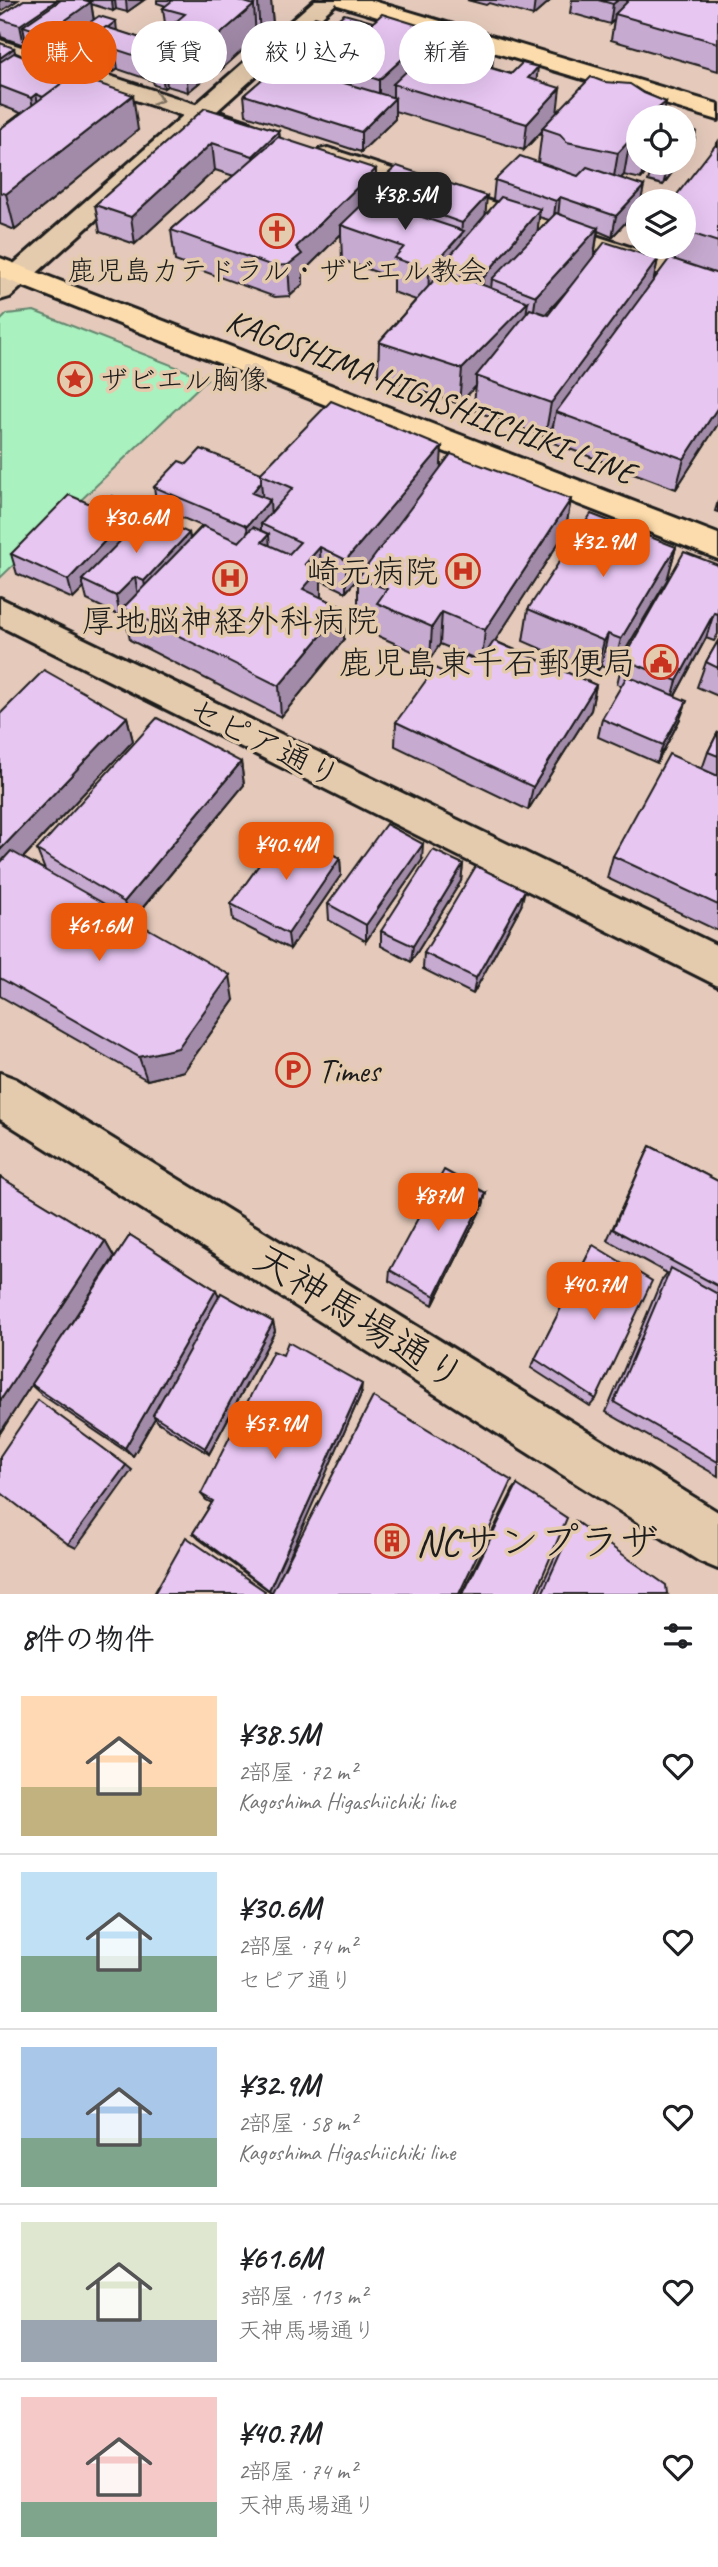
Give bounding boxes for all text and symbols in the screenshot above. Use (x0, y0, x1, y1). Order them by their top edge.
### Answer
chip: 購入 (21, 21, 117, 84)
chip: 賃貸 (131, 21, 227, 84)
chip: 絞り込み (241, 21, 385, 84)
chip: 新着 (399, 21, 495, 84)
one-way arrow (151, 91, 164, 105)
map controls (626, 105, 696, 259)
button: locate (626, 105, 696, 175)
pin: ¥38.5M (348, 173, 462, 232)
text: ¥38.5M (374, 180, 436, 209)
button: layers (626, 189, 696, 259)
church icon: 鹿児島カテドラル・ザビエル教会 (258, 212, 296, 250)
place label: 鹿児島カテドラル・ザビエル教会 (68, 253, 486, 288)
street label: KAGOSHIMA HIGASHIICHIKI LINE (220, 299, 645, 496)
place icon: ザビエル胸像 (56, 360, 94, 398)
place label: ザビエル胸像 (100, 362, 268, 397)
pin: ¥30.6M (79, 496, 193, 555)
text: ¥30.6M (104, 503, 168, 532)
pin: ¥32.9M (546, 520, 660, 579)
text: ¥32.9M (572, 527, 634, 556)
place label: 崎元病院 (306, 551, 438, 593)
hospital icon: 崎元病院 (444, 552, 482, 590)
hospital icon: 厚地脳神経外科病院 (211, 559, 249, 597)
place label: 厚地脳神経外科病院 (82, 600, 379, 642)
place label: 鹿児島東千石郵便局 (339, 642, 636, 684)
public building icon: 鹿児島東千石郵便局 (642, 643, 680, 681)
street label: セピア通り (181, 688, 348, 798)
pin: ¥40.4M (229, 822, 343, 882)
text: ¥40.4M (255, 830, 317, 859)
pin: ¥61.6M (42, 904, 156, 963)
text: ¥61.6M (67, 911, 131, 940)
place label: Times (318, 1050, 382, 1092)
parking icon: Times (274, 1051, 312, 1089)
pin: ¥87M (397, 1174, 479, 1233)
text: ¥87M (414, 1181, 462, 1210)
street label: 天神馬場通り (244, 1233, 474, 1403)
pin: ¥40.7M (537, 1262, 651, 1322)
text: ¥40.7M (563, 1270, 625, 1299)
pin: ¥57.9M (218, 1402, 332, 1461)
text: ¥57.9M (244, 1409, 306, 1438)
place label: NCサンプラザ (416, 1517, 659, 1567)
building icon: NCサンプラザ (373, 1522, 411, 1560)
icon: filters (659, 1617, 697, 1655)
text: 8件の物件 (21, 1620, 155, 1658)
text: ¥38.5M (238, 1715, 319, 1753)
icon: home (77, 1724, 161, 1808)
icon: heart (659, 1747, 697, 1785)
text: 2部屋 · 72 m² (238, 1758, 356, 1787)
text: Kagoshima Higashiichiki line (238, 1787, 455, 1816)
text: ¥30.6M (238, 1889, 320, 1927)
icon: home (77, 1900, 161, 1984)
icon: heart (659, 1923, 697, 1961)
text: 2部屋 · 74 m² (238, 1932, 356, 1961)
text: セピア通り (238, 1966, 353, 1995)
text: ¥32.9M (238, 2066, 319, 2104)
icon: home (77, 2075, 161, 2159)
icon: heart (659, 2098, 697, 2136)
text: 2部屋 · 58 m² (238, 2109, 356, 2138)
text: Kagoshima Higashiichiki line (238, 2138, 455, 2167)
text: ¥61.6M (238, 2239, 321, 2277)
icon: home (77, 2250, 161, 2334)
icon: heart (659, 2273, 697, 2311)
text: 3部屋 · 113 m² (238, 2282, 367, 2311)
text: 天神馬場通り (238, 2316, 376, 2345)
text: ¥40.7M (238, 2414, 320, 2452)
icon: home (77, 2425, 161, 2509)
icon: heart (659, 2448, 697, 2486)
text: 2部屋 · 74 m² (238, 2457, 356, 2486)
text: 天神馬場通り (238, 2491, 376, 2520)

